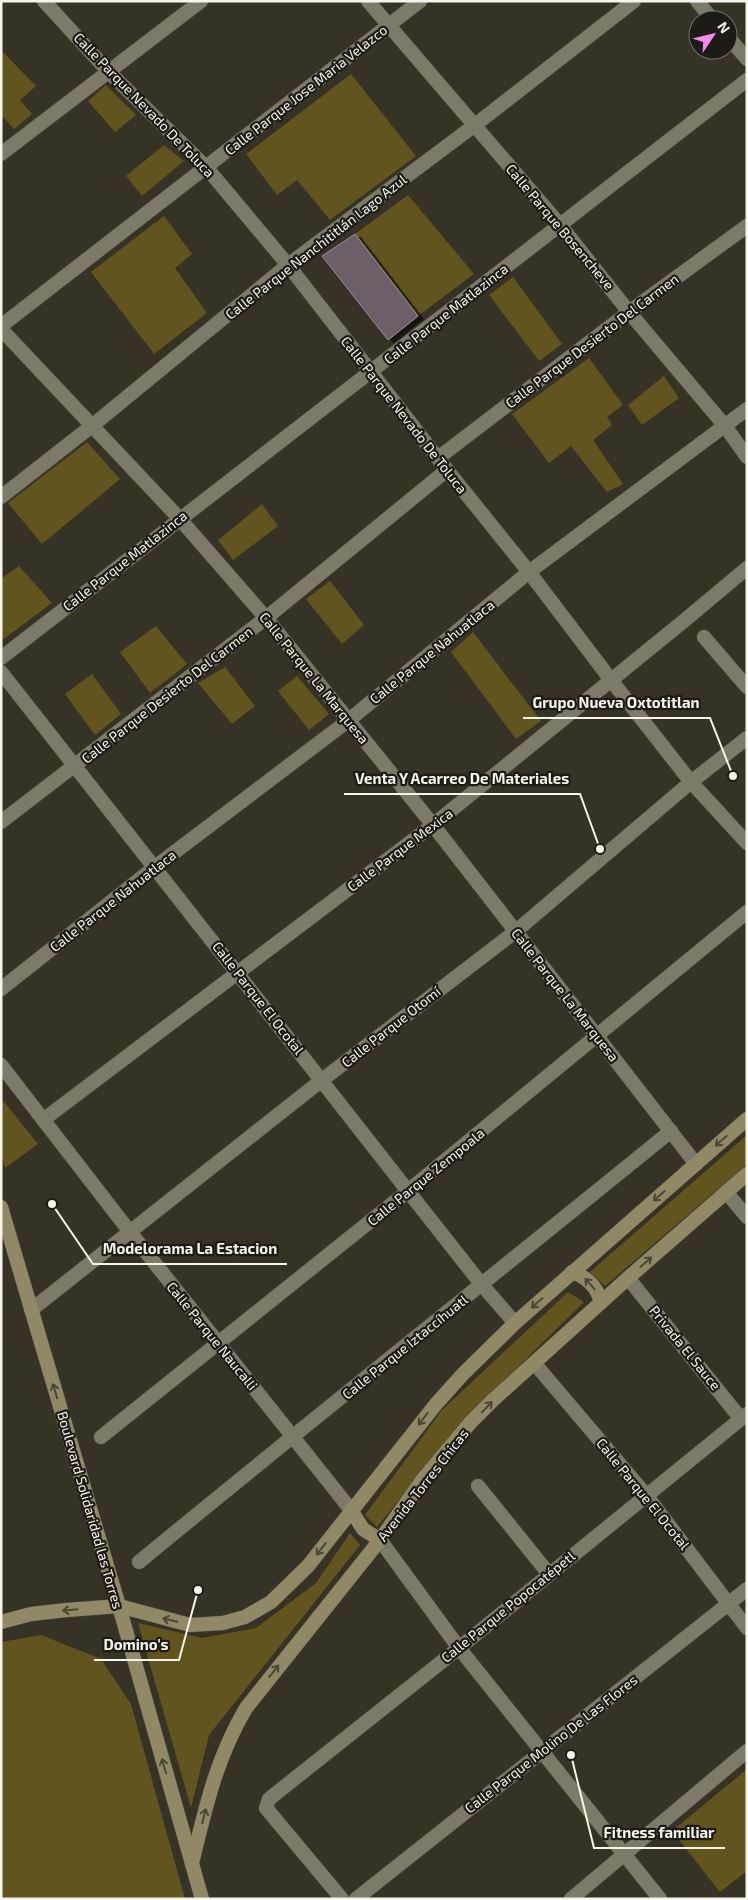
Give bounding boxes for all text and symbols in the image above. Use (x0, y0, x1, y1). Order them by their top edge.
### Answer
north arrow (688, 10, 738, 60)
text: N (714, 18, 734, 36)
street label: Calle Parque Jose Maria Velazco (221, 21, 390, 158)
street label: Calle Parque Nevado De Toluca (71, 29, 218, 181)
street label: Calle Parque Bosencheve (503, 160, 618, 293)
street label: Calle Parque Nanchititlán Lago Azul (222, 170, 410, 323)
street label: Calle Parque Matlazinca (380, 260, 511, 367)
street label: Calle Parque Desierto Del Carmen (502, 270, 682, 411)
street label: Calle Parque Nevado De Toluca (338, 333, 471, 497)
street label: Calle Parque Matlazinca (59, 507, 190, 614)
street label: Calle Parque Nahuatlaca (366, 596, 498, 707)
street label: Calle Parque La Marquesa (256, 609, 373, 747)
street label: Calle Parque Desierto Del Carmen (78, 623, 256, 767)
callout: Grupo Nueva Oxtotitlan (523, 688, 710, 718)
text: Grupo Nueva Oxtotitlan (532, 693, 700, 711)
callout: Venta Y Acarreo De Materiales (344, 764, 580, 794)
text: Venta Y Acarreo De Materiales (355, 769, 569, 787)
street label: Calle Parque Mexica (344, 804, 456, 895)
street label: Calle Parque Nahuatlaca (46, 846, 179, 955)
street label: Calle Parque La Marquesa (508, 925, 623, 1065)
street label: Calle Parque El Ocotal (209, 938, 308, 1058)
street label: Calle Parque Otomí (338, 982, 444, 1071)
street label: Calle Parque Zempoala (364, 1124, 488, 1229)
one-way arrow (715, 1136, 728, 1147)
one-way arrow (653, 1190, 666, 1201)
callout: Modelorama La Estacion (93, 1234, 287, 1264)
text: Modelorama La Estacion (103, 1239, 277, 1257)
one-way arrow (639, 1257, 652, 1268)
one-way arrow (584, 1277, 596, 1290)
street label: Calle Parque Naucalli (163, 1278, 261, 1393)
street label: Calle Parque Iztaccíhuatl (338, 1290, 472, 1403)
one-way arrow (530, 1297, 543, 1309)
street label: Privada El Sauce (646, 1302, 725, 1393)
one-way arrow (50, 1384, 60, 1400)
one-way arrow (480, 1401, 492, 1413)
street label: Boulevard Solidaridad las Torres (54, 1409, 127, 1611)
one-way arrow (418, 1412, 429, 1425)
street label: Avenida Torres Chicas (373, 1425, 472, 1544)
street label: Calle Parque El Ocotal (593, 1435, 694, 1554)
one-way arrow (316, 1542, 326, 1556)
street label: Calle Parque Popocatépetl (437, 1547, 579, 1666)
one-way arrow (62, 1605, 78, 1614)
one-way arrow (162, 1615, 178, 1624)
callout: Domino's (94, 1630, 179, 1660)
text: Domino's (103, 1635, 169, 1653)
one-way arrow (268, 1665, 279, 1678)
street label: Calle Parque Molino De Las Flores (461, 1671, 640, 1816)
one-way arrow (159, 1758, 169, 1774)
one-way arrow (199, 1808, 209, 1824)
callout: Fitness familiar (594, 1818, 725, 1848)
text: Fitness familiar (603, 1823, 715, 1841)

